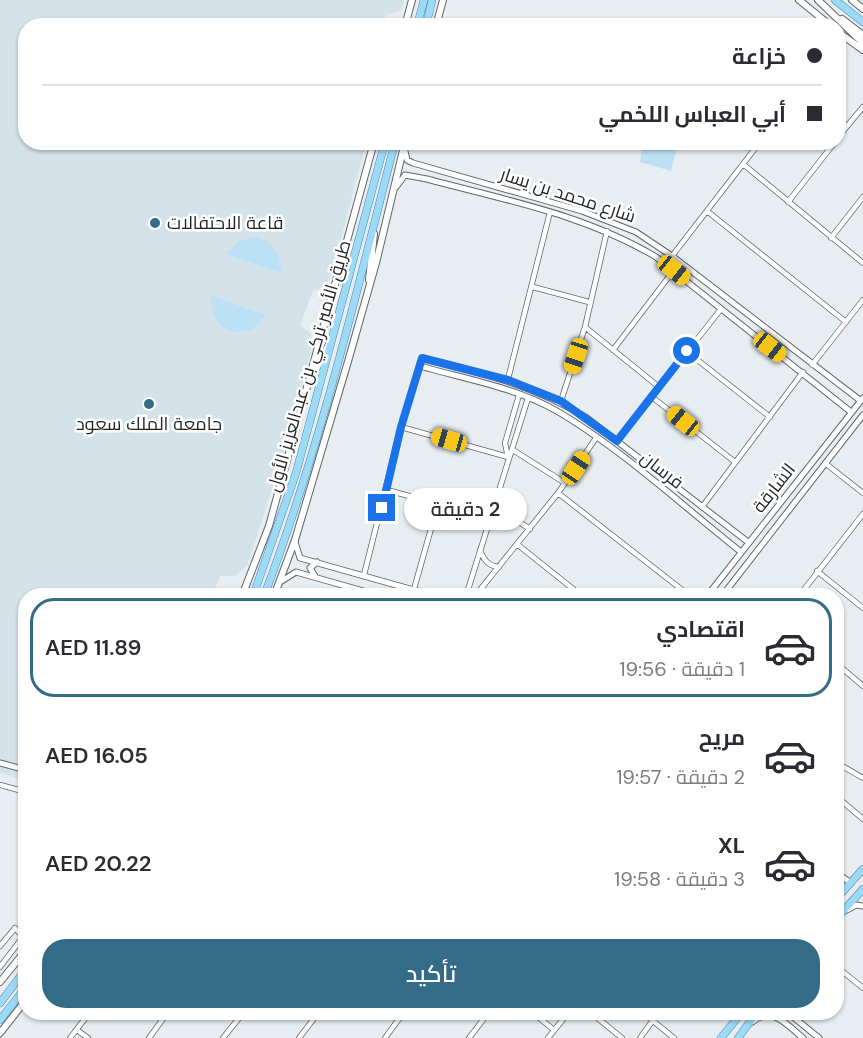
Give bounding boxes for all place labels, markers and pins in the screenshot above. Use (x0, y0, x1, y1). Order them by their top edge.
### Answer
place label: قاعة الاحتفالات (167, 211, 283, 235)
marker: قاعة الاحتفالات (148, 216, 162, 230)
marker: جامعة الملك سعود (142, 397, 156, 411)
place label: جامعة الملك سعود (76, 412, 222, 436)

